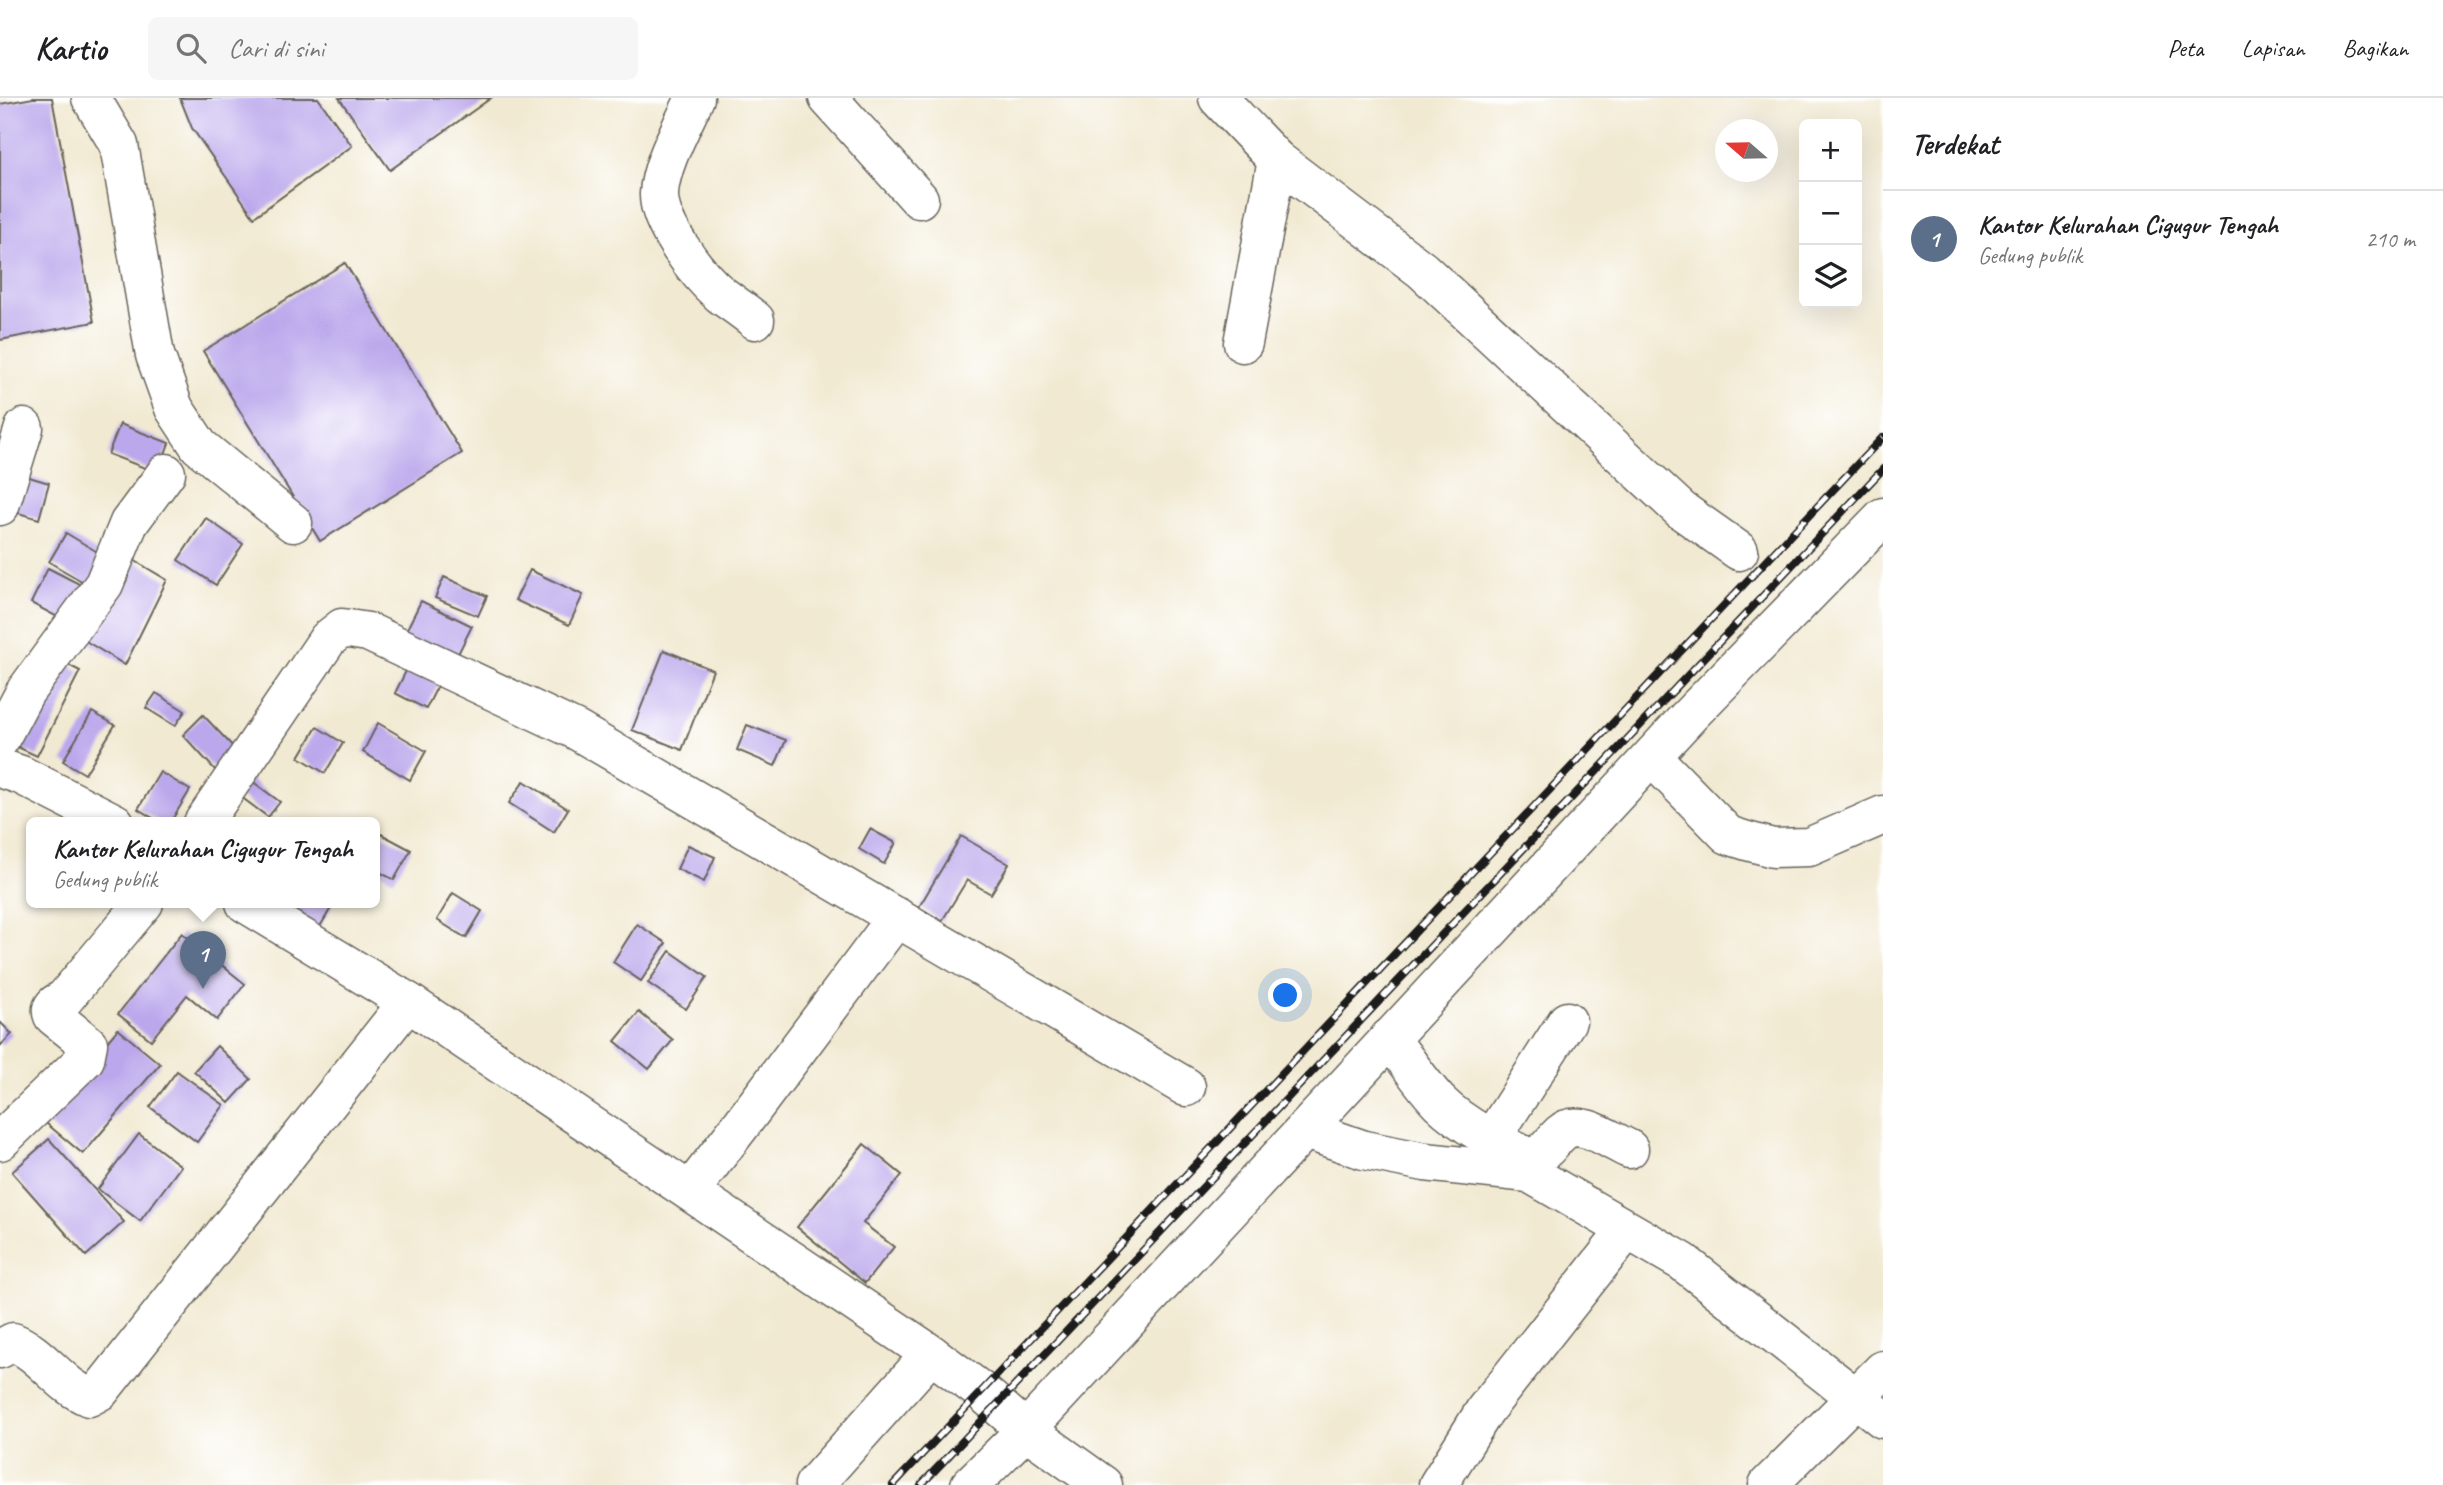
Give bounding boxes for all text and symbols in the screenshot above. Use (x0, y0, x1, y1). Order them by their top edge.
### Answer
search box (148, 17, 638, 80)
text: Kartio (35, 27, 106, 69)
icon: search (172, 29, 210, 67)
text: Cari di sini (228, 32, 324, 65)
text: Peta (2167, 33, 2204, 63)
text: Lapisan (2242, 33, 2305, 63)
text: Bagikan (2343, 33, 2408, 63)
north arrow (1715, 119, 1778, 182)
map controls (1799, 119, 1862, 308)
button: + (1799, 119, 1862, 182)
text: Terdekat (1911, 125, 1999, 163)
button: − (1799, 182, 1862, 245)
text: Kantor Kelurahan Cigugur Tengah (1978, 208, 2278, 241)
text: 1 (1929, 225, 1939, 254)
text: 210 m (2366, 225, 2415, 254)
text: Gedung publik (1978, 241, 2082, 270)
button: layers (1799, 245, 1862, 308)
popup (26, 817, 380, 908)
text: Kantor Kelurahan Cigugur Tengah (53, 832, 353, 865)
text: Gedung publik (53, 865, 157, 894)
pin: 1 (180, 931, 226, 989)
your location (1268, 978, 1302, 1012)

